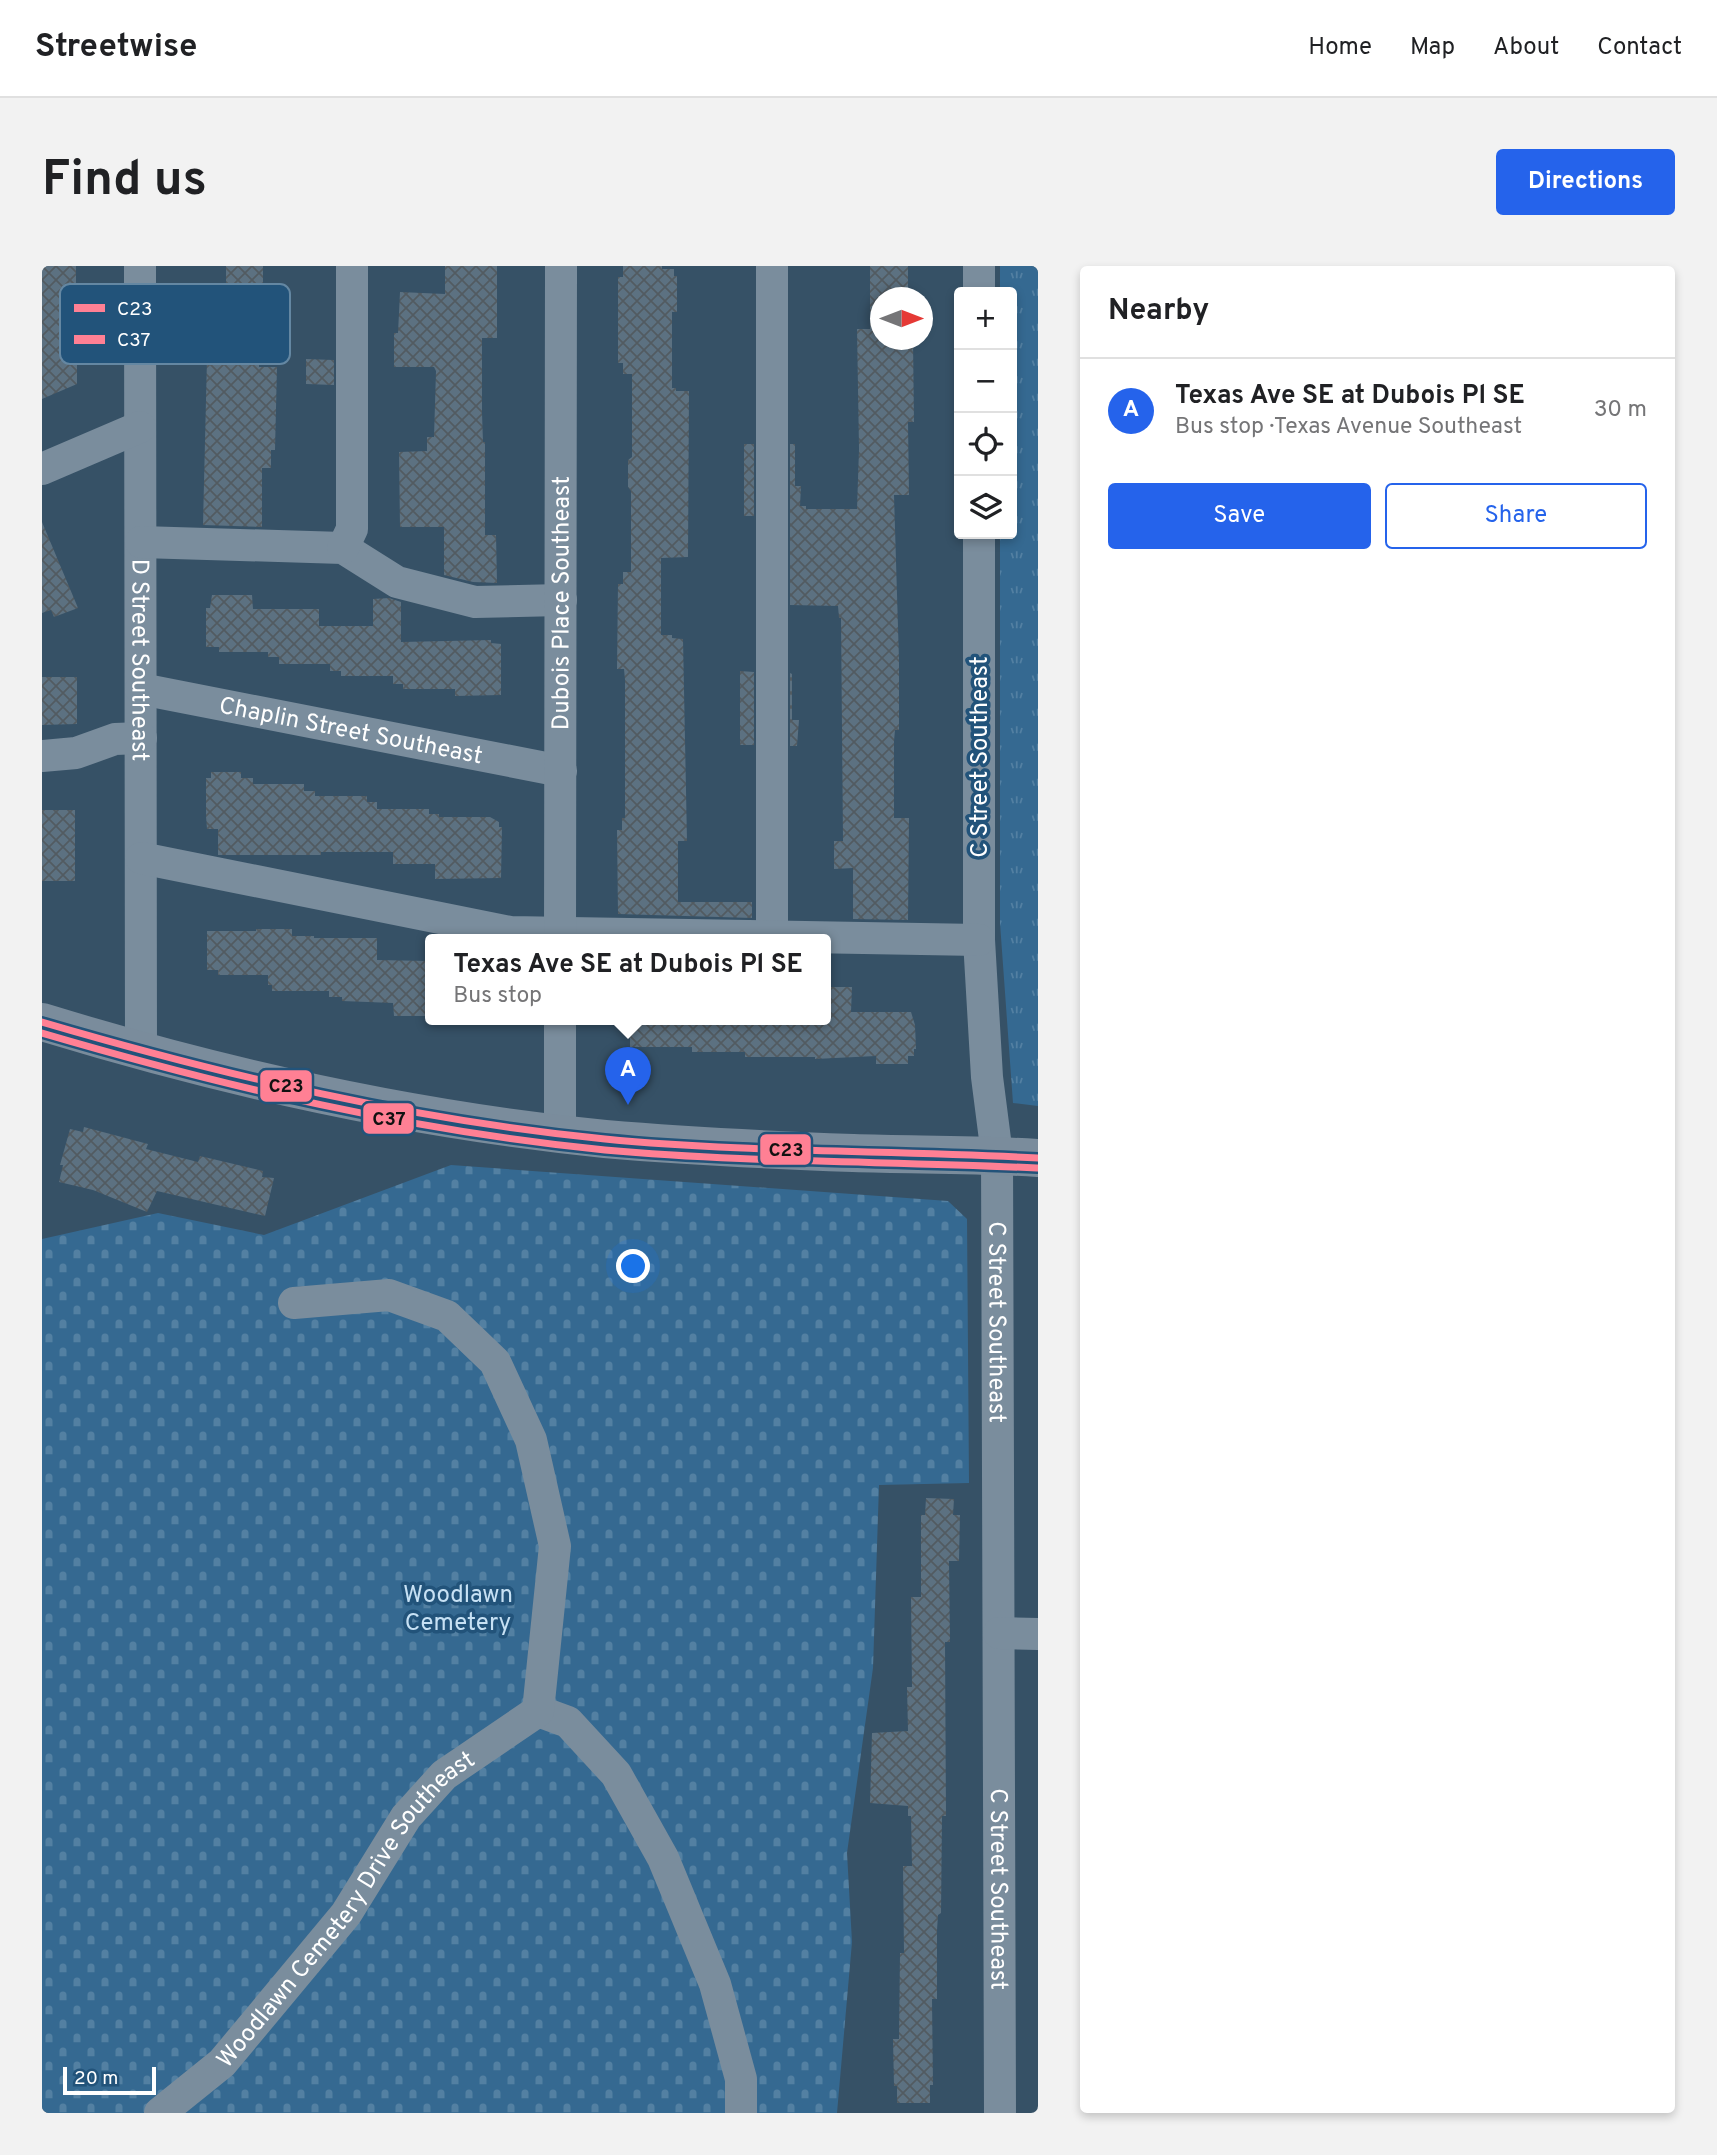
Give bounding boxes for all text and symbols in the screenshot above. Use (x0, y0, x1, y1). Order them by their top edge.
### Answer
text: Streetwise (35, 27, 197, 69)
text: Home (1308, 33, 1372, 63)
text: Map (1410, 33, 1455, 63)
text: About (1493, 33, 1559, 63)
text: Contact (1597, 33, 1682, 63)
button: Directions (1496, 149, 1675, 215)
text: Find us (42, 151, 207, 213)
legend (60, 284, 290, 364)
north arrow (870, 287, 933, 350)
map controls (954, 287, 1017, 539)
button: + (954, 287, 1017, 350)
text: Nearby (1108, 293, 1209, 330)
text: C23 (117, 298, 152, 322)
text: C37 (117, 329, 151, 353)
button: − (954, 350, 1017, 413)
text: Texas Ave SE at Dubois Pl SE (1175, 380, 1525, 413)
text: A (1123, 396, 1139, 425)
text: 30 m (1594, 396, 1647, 425)
button: locate (954, 413, 1017, 476)
text: Bus stop · Texas Avenue Southeast (1175, 413, 1522, 442)
street label: Dubois Place Southeast (547, 476, 578, 730)
button: layers (954, 476, 1017, 539)
button: Save (1108, 483, 1371, 549)
button: Share (1385, 483, 1647, 549)
street label: D Street Southeast (123, 559, 154, 761)
street label: C Street Southeast (966, 656, 996, 858)
street label: Chaplin Street Southeast (216, 692, 485, 772)
popup (425, 934, 831, 1025)
text: Texas Ave SE at Dubois Pl SE (453, 949, 803, 982)
text: Bus stop (453, 982, 542, 1011)
pin: A (605, 1047, 651, 1105)
line badge: C23 (259, 1069, 313, 1103)
text: C23 (268, 1075, 304, 1099)
line badge: C37 (362, 1102, 415, 1135)
text: C37 (372, 1108, 406, 1132)
line badge: C23 (759, 1133, 812, 1166)
text: C23 (768, 1139, 804, 1163)
street label: C Street Southeast (980, 1221, 1011, 1423)
your location (616, 1249, 650, 1283)
park label: Woodlawn Cemetery (403, 1581, 513, 1639)
street label: Woodlawn Cemetery Drive Southeast (211, 1745, 481, 2075)
street label: C Street Southeast (982, 1788, 1013, 1990)
scale bar (63, 2064, 156, 2096)
text: 20 m (74, 2067, 118, 2091)

